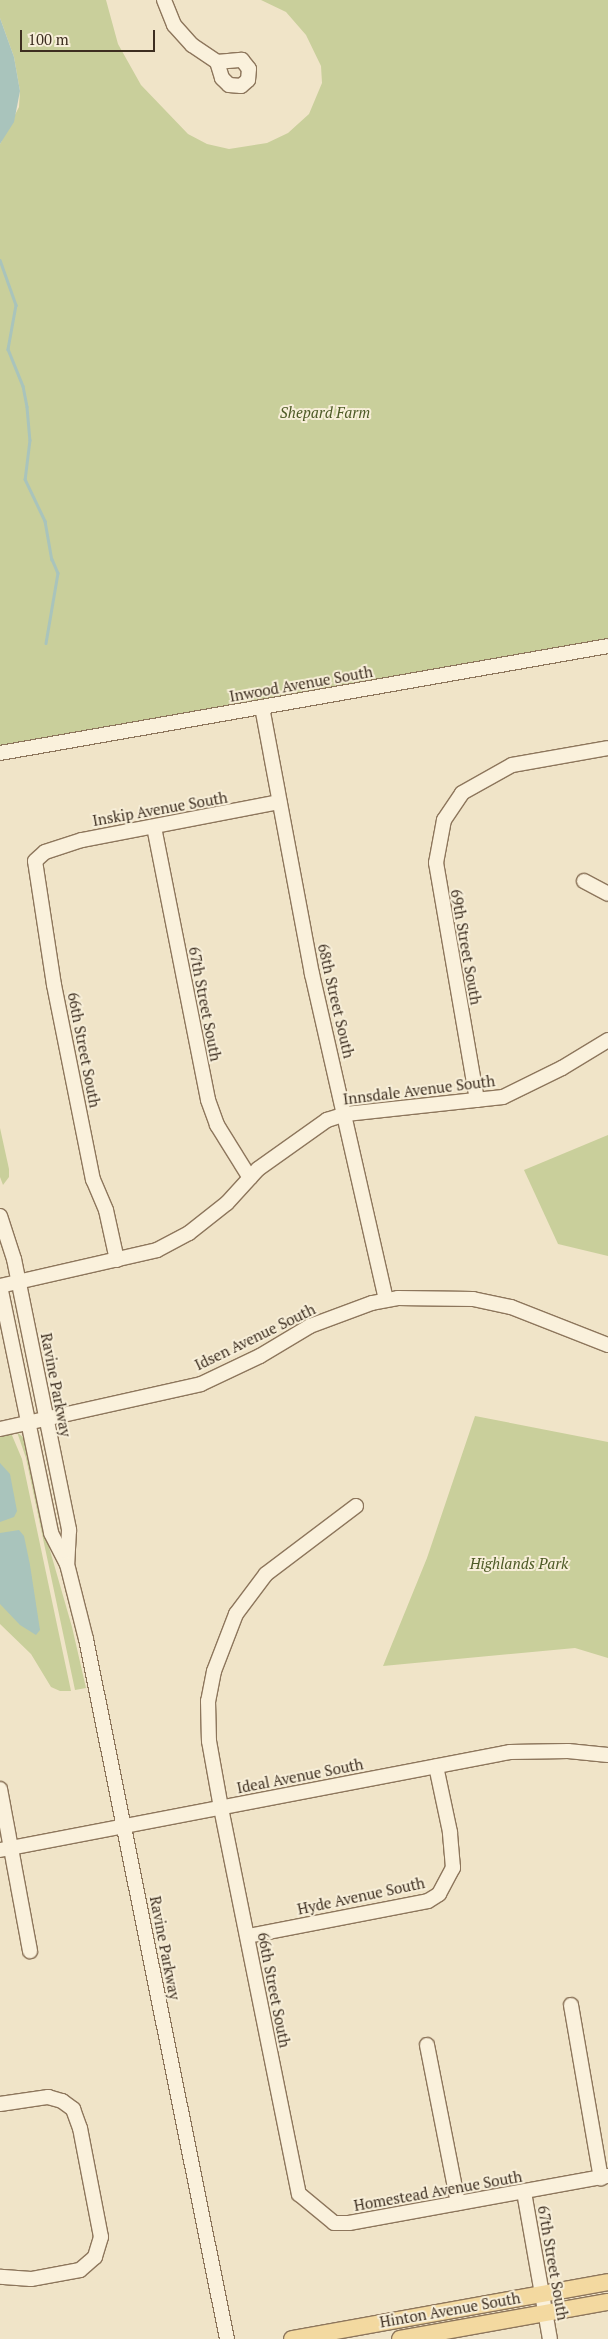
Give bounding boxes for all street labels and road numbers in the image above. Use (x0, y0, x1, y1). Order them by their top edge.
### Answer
street label: Inwood Avenue South (228, 662, 374, 706)
street label: Inskip Avenue South (91, 788, 229, 830)
street label: 69th Street South (447, 888, 485, 1006)
street label: 68th Street South (314, 942, 358, 1060)
street label: 67th Street South (185, 945, 225, 1063)
street label: 66th Street South (64, 991, 104, 1109)
street label: Innsdale Avenue South (342, 1072, 496, 1108)
street label: Idsen Avenue South (192, 1300, 318, 1374)
street label: Ravine Parkway (37, 1332, 75, 1438)
street label: Ideal Avenue South (235, 1755, 365, 1797)
street label: Hyde Avenue South (296, 1874, 426, 1918)
street label: Ravine Parkway (146, 1895, 184, 2001)
street label: 66th Street South (254, 1931, 294, 2049)
street label: Homestead Avenue South (352, 2167, 524, 2215)
street label: 67th Street South (534, 2204, 572, 2322)
street label: Hinton Avenue South (378, 2289, 522, 2331)

